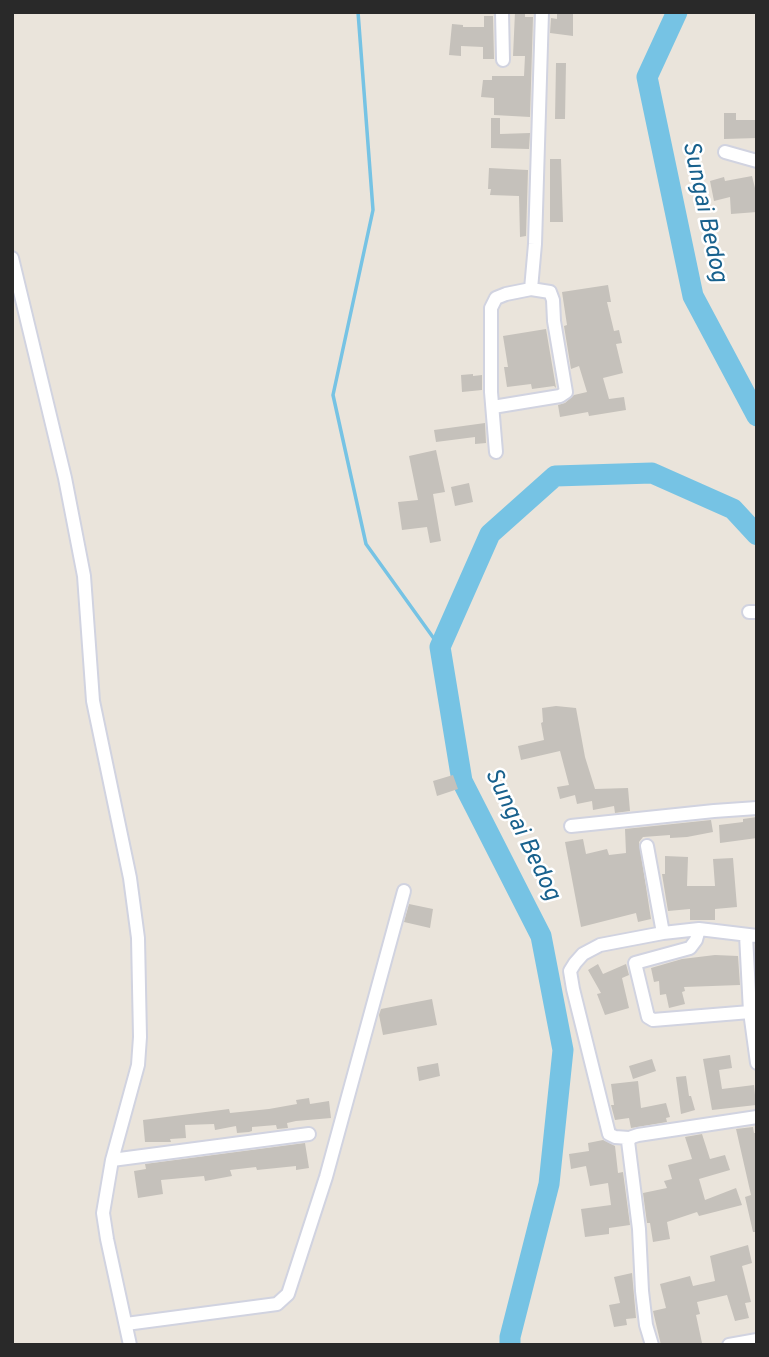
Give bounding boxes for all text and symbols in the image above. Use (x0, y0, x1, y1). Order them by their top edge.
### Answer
water label: Sungai Bedog (674, 139, 732, 285)
water label: Sungai Bedog (477, 764, 565, 906)

